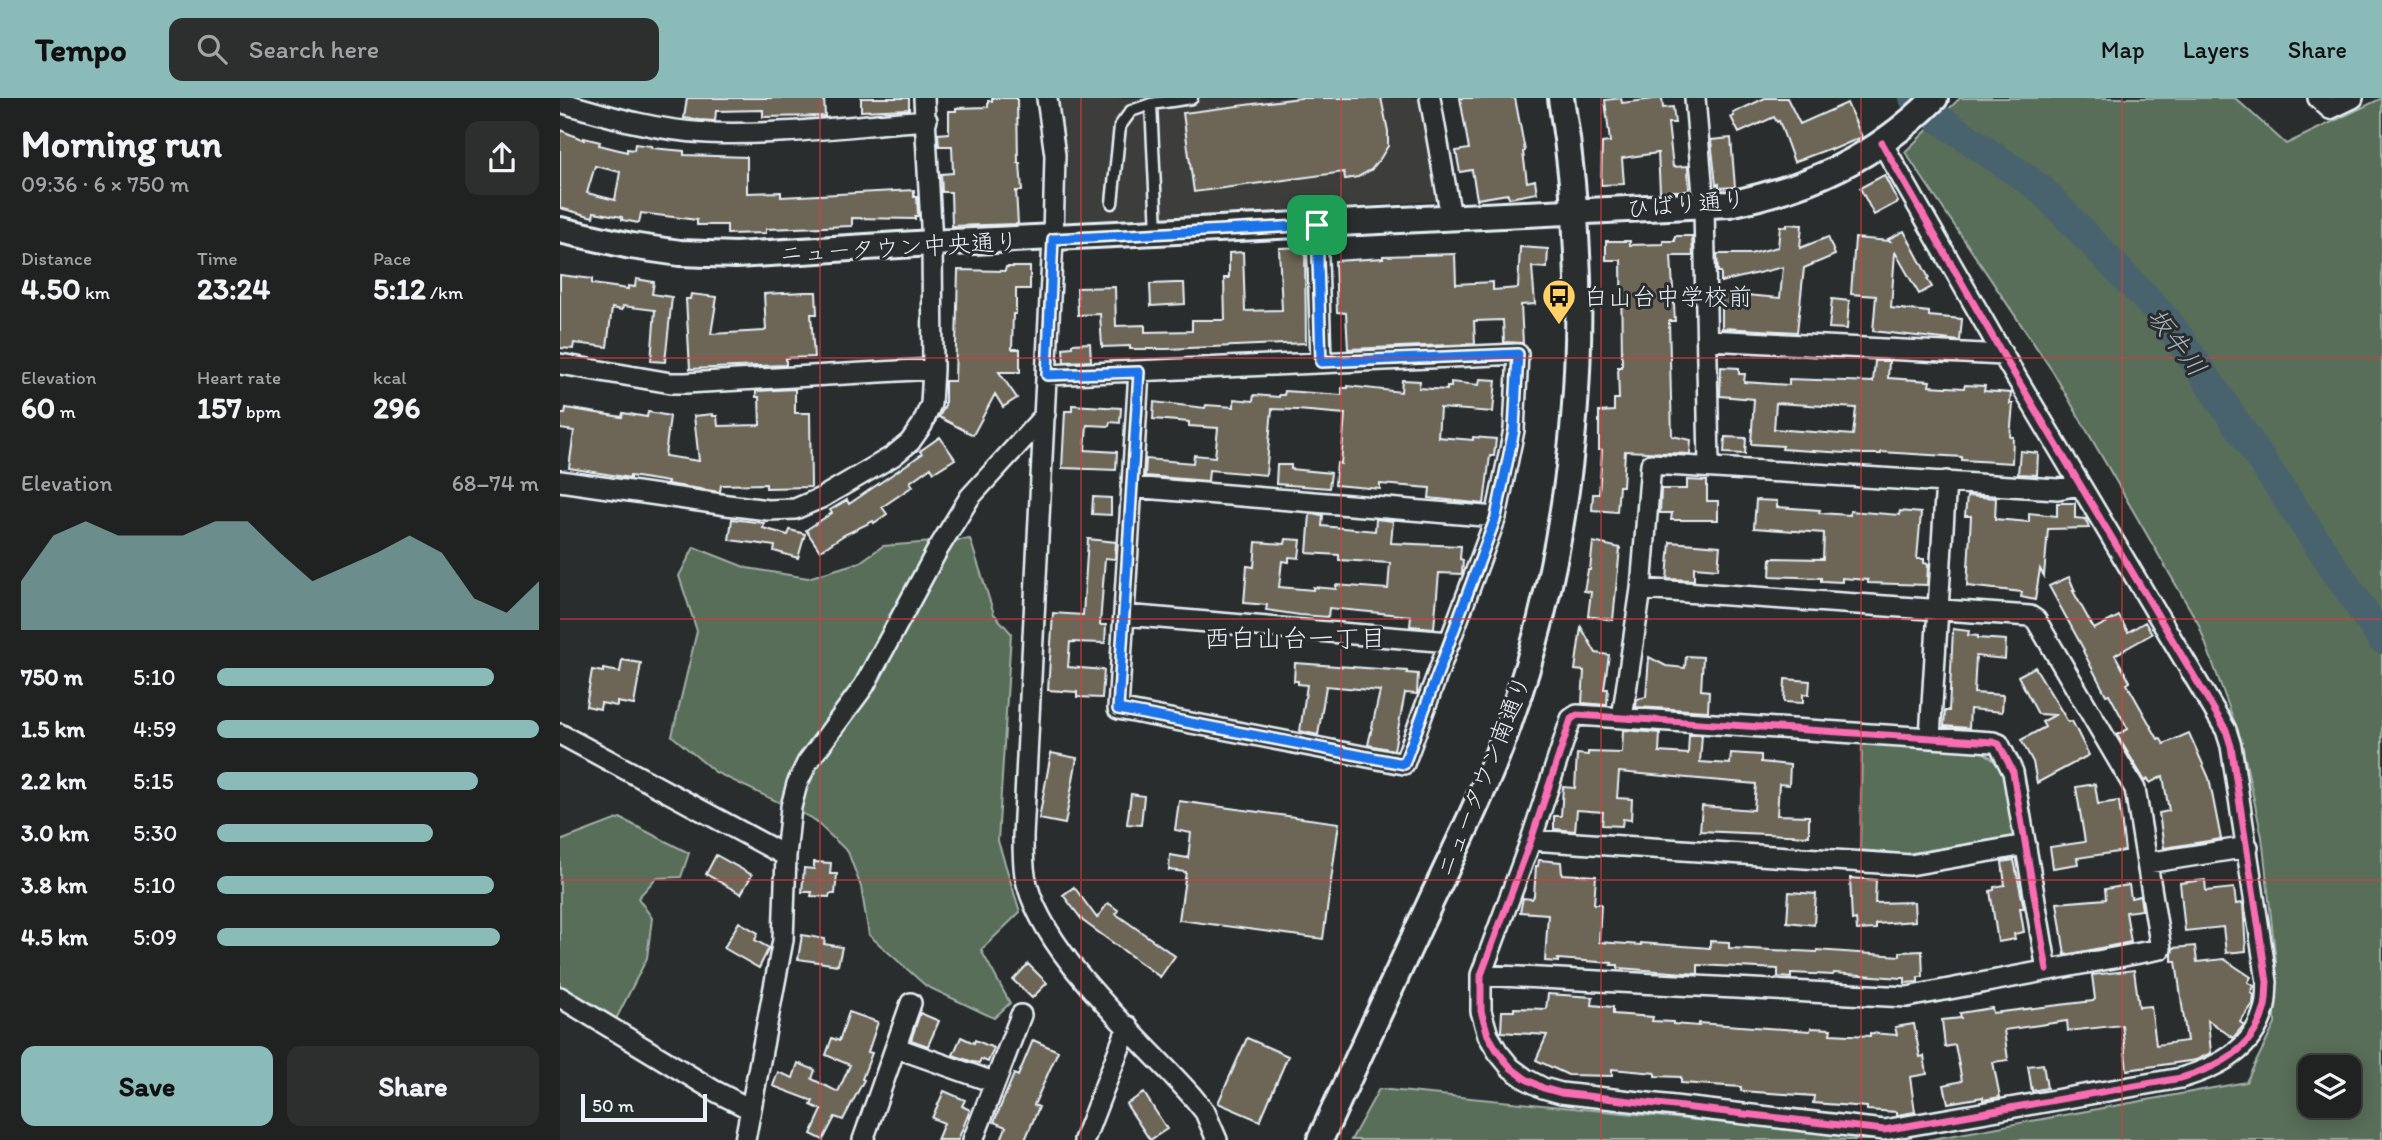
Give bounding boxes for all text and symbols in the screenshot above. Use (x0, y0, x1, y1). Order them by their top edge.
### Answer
search box (169, 18, 659, 81)
text: Tempo (35, 30, 127, 69)
icon: search (193, 30, 231, 68)
text: Search here (249, 33, 379, 65)
text: Map (2101, 35, 2145, 64)
text: Layers (2183, 35, 2250, 64)
text: Share (2288, 35, 2347, 64)
text: Morning run (21, 121, 222, 167)
button: share (465, 121, 539, 195)
text: 09:36 · 6 × 750 m (21, 170, 189, 198)
street label: ひばり通り (1625, 184, 1747, 224)
pin (1287, 195, 1347, 255)
icon: arrive (1298, 206, 1336, 244)
street label: ニュータウン中央通り (779, 226, 1019, 268)
text: Distance (21, 247, 92, 270)
text: Time (197, 247, 238, 270)
text: Pace (373, 247, 411, 270)
text: 4.50 (21, 270, 81, 307)
text: 23:24 (197, 270, 270, 307)
text: 5:12 (373, 270, 426, 307)
bus stop icon: 白山台中学校前 (1540, 277, 1578, 326)
text: km (81, 281, 110, 304)
text: /km (426, 281, 463, 304)
place label: 白山台中学校前 (1584, 282, 1752, 311)
water label: 坂牛川 (2141, 301, 2213, 383)
text: Elevation (21, 366, 97, 389)
text: Heart rate (197, 366, 281, 389)
text: kcal (373, 366, 407, 389)
text: 60 (21, 389, 55, 426)
text: 157 (197, 389, 242, 426)
text: 296 (373, 389, 420, 426)
text: m (55, 400, 76, 423)
text: bpm (242, 400, 281, 423)
text: Elevation (21, 469, 112, 497)
text: 68–74 m (452, 469, 539, 497)
district label: 西白山台一丁目 (1204, 622, 1386, 654)
text: 750 m (21, 663, 83, 691)
text: 5:10 (133, 663, 176, 691)
street label: ニュータウン南通り (1429, 671, 1537, 881)
text: 1.5 km (21, 715, 85, 743)
text: 4:59 (133, 715, 177, 743)
text: 2.2 km (21, 767, 86, 795)
text: 5:15 (133, 767, 173, 795)
text: 3.0 km (21, 819, 89, 847)
text: 5:30 (133, 819, 177, 847)
text: 3.8 km (21, 871, 87, 899)
text: 5:10 (133, 871, 176, 899)
text: 4.5 km (21, 923, 88, 951)
text: 5:09 (133, 923, 177, 951)
button: Save (21, 1046, 273, 1126)
button: Share (287, 1046, 539, 1126)
map controls (2298, 1055, 2361, 1118)
button: layers (2298, 1055, 2361, 1118)
scale bar (581, 1091, 707, 1123)
text: 50 m (592, 1094, 634, 1117)

